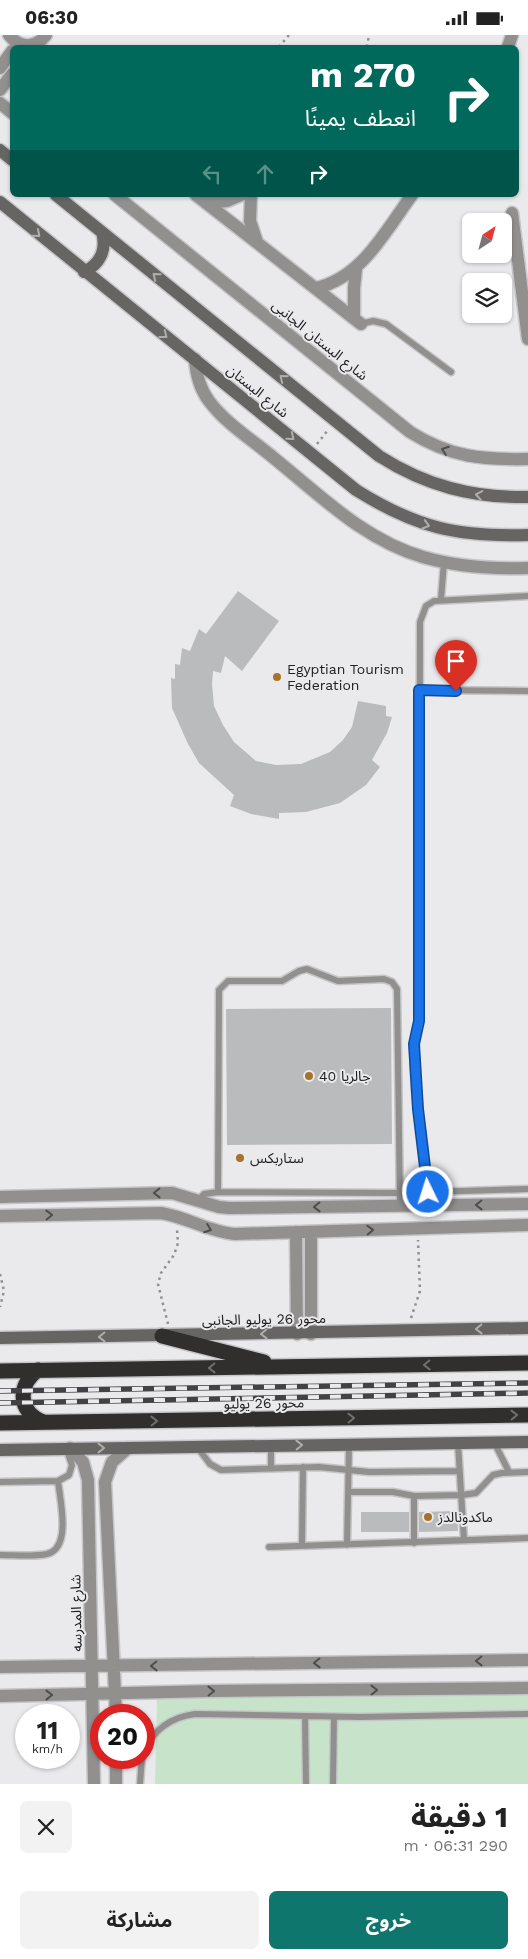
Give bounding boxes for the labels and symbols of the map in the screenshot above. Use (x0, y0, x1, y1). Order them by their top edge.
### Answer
north arrow (462, 213, 512, 263)
one-way arrow (32, 228, 41, 237)
one-way arrow (153, 273, 162, 282)
street label: شارع البستان الجانبى (267, 297, 371, 386)
one-way arrow (159, 329, 168, 338)
street label: شارع البستان (222, 361, 292, 423)
one-way arrow (280, 376, 289, 384)
one-way arrow (285, 431, 294, 439)
one-way arrow (442, 446, 450, 456)
one-way arrow (475, 490, 484, 501)
one-way arrow (422, 519, 430, 530)
pin (435, 640, 477, 691)
place label: Egyptian Tourism Federation (287, 661, 404, 693)
marker: Egyptian Tourism Federation (271, 671, 283, 683)
place label: جالريا 40 (319, 1068, 370, 1085)
marker: جالريا 40 (303, 1070, 315, 1082)
place label: ستاربكس (250, 1150, 304, 1167)
marker: ستاربكس (234, 1152, 246, 1164)
position arrow (401, 1165, 453, 1217)
one-way arrow (152, 1188, 160, 1198)
one-way arrow (475, 1200, 483, 1210)
one-way arrow (313, 1202, 320, 1212)
one-way arrow (45, 1210, 53, 1220)
one-way arrow (204, 1223, 212, 1233)
one-way arrow (366, 1224, 374, 1235)
street label: محور 26 يوليو الجانبى (202, 1310, 326, 1329)
one-way arrow (475, 1324, 483, 1334)
one-way arrow (260, 1329, 268, 1339)
one-way arrow (98, 1331, 106, 1342)
one-way arrow (423, 1360, 430, 1370)
one-way arrow (208, 1363, 216, 1373)
street label: محور 26 يوليو (224, 1394, 304, 1413)
one-way arrow (510, 1410, 518, 1420)
one-way arrow (348, 1413, 355, 1423)
one-way arrow (150, 1416, 158, 1426)
one-way arrow (295, 1440, 303, 1450)
one-way arrow (98, 1443, 105, 1453)
place label: ماكدونالدز (437, 1509, 493, 1526)
marker: ماكدونالدز (422, 1511, 434, 1523)
street label: شارع المدرسه (67, 1574, 88, 1652)
one-way arrow (475, 1656, 483, 1666)
one-way arrow (313, 1658, 320, 1668)
one-way arrow (150, 1661, 158, 1671)
one-way arrow (370, 1685, 378, 1695)
one-way arrow (208, 1686, 215, 1696)
one-way arrow (45, 1690, 53, 1700)
speed limit sign: 20 (90, 1704, 155, 1769)

